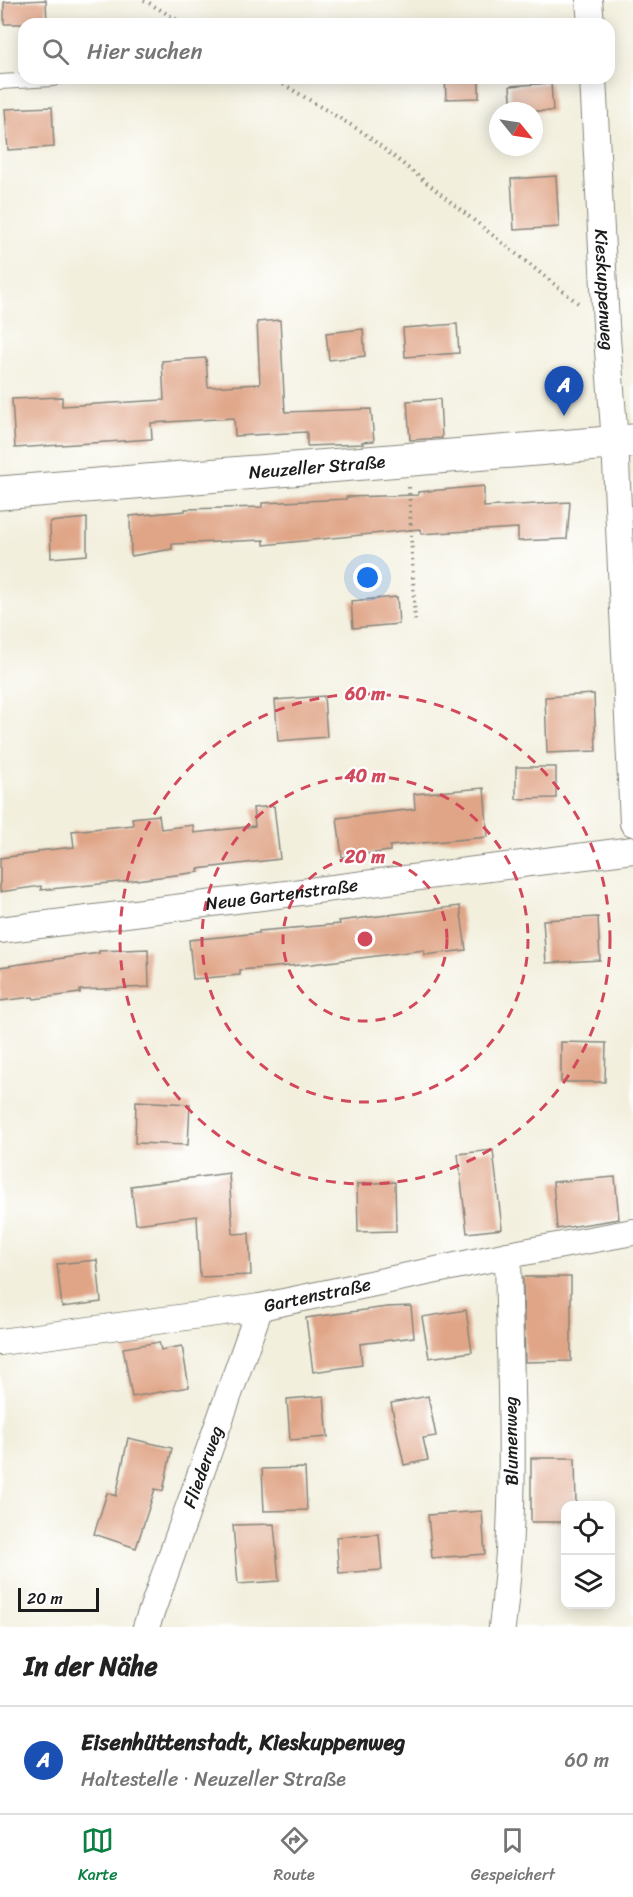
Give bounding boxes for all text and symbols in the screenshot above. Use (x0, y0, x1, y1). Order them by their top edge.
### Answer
search box (18, 18, 615, 84)
text: Hier suchen (87, 32, 202, 71)
icon: search (39, 35, 72, 68)
north arrow (489, 102, 543, 156)
street label: Kieskuppenweg (585, 228, 624, 352)
pin: A (544, 366, 584, 416)
street label: Neuzeller Straße (247, 445, 387, 489)
your location (353, 563, 382, 592)
text: 60 m (344, 678, 385, 710)
text: 40 m (343, 760, 386, 792)
text: 20 m (344, 841, 385, 873)
street label: Neue Gartenstraße (204, 869, 360, 920)
centre of rings (355, 929, 375, 949)
street label: Gartenstraße (261, 1268, 374, 1322)
street label: Blumenweg (494, 1396, 528, 1486)
street label: Fliederweg (174, 1421, 232, 1513)
map controls (561, 1501, 615, 1609)
button: locate (561, 1501, 615, 1555)
button: layers (561, 1555, 615, 1609)
text: 20 m (27, 1584, 63, 1613)
scale bar (18, 1585, 99, 1612)
text: In der Nähe (24, 1643, 158, 1689)
text: Eisenhüttenstadt, Kieskuppenweg (81, 1723, 405, 1762)
text: A (37, 1743, 50, 1778)
text: 60 m (564, 1743, 609, 1778)
text: Haltestelle · Neuzeller Straße (81, 1762, 346, 1797)
tab: Karte (78, 1824, 118, 1889)
tab: Route (274, 1824, 315, 1889)
tab: Gespeichert (471, 1824, 555, 1889)

